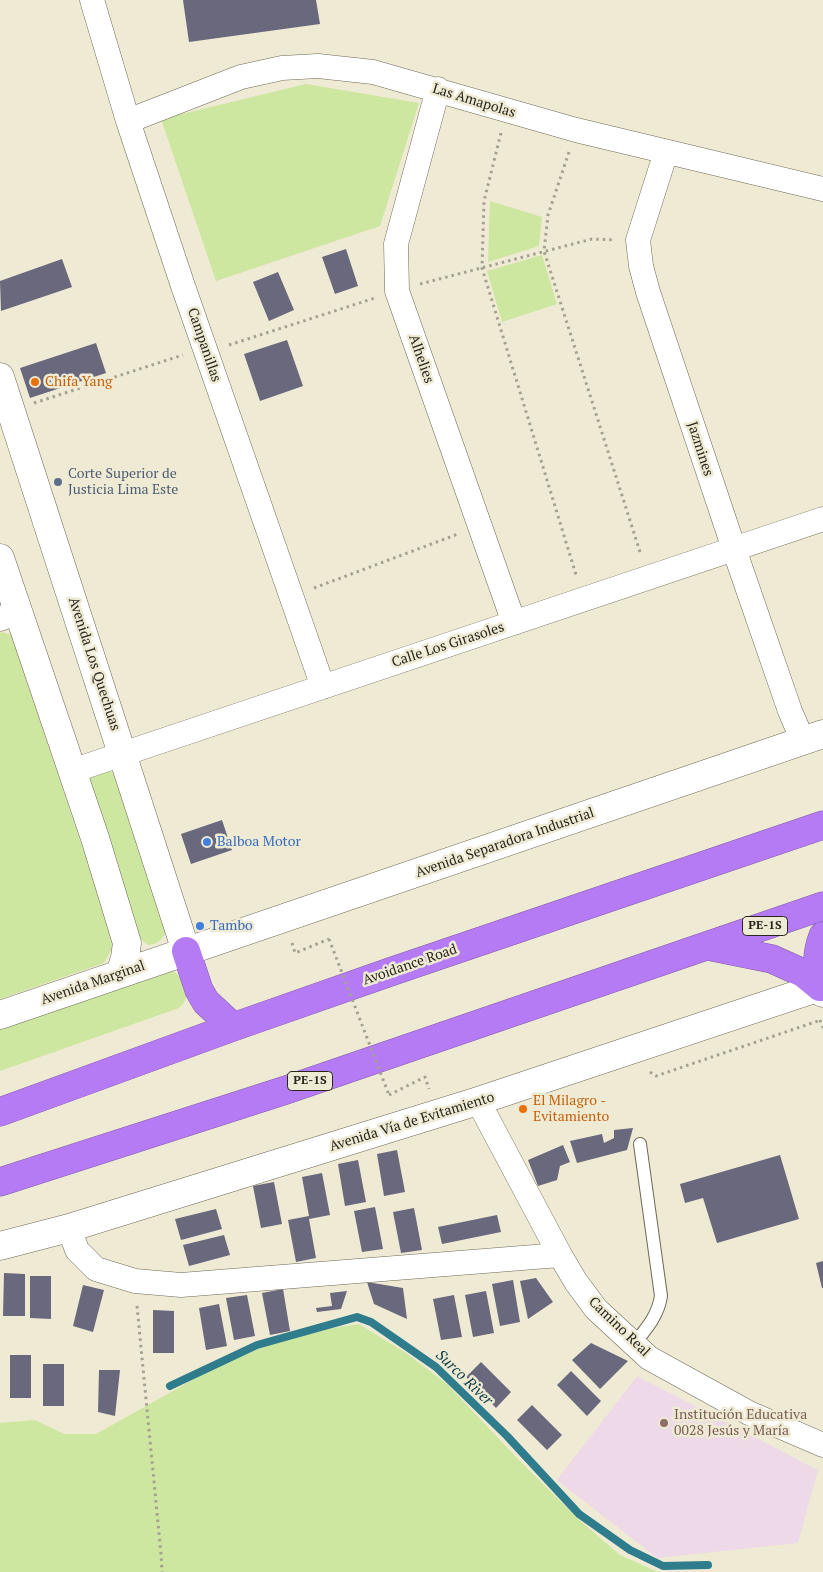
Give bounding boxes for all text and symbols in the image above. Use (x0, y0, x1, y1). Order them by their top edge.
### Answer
street label: Las Amapolas (430, 80, 518, 122)
street label: Campanillas (183, 306, 225, 384)
street label: Alhelies (405, 332, 437, 386)
place label: Chifa Yang (45, 374, 112, 390)
marker: Chifa Yang (29, 376, 41, 388)
street label: Jazmines (683, 420, 717, 478)
place label: Corte Superior de Justicia Lima Este (68, 466, 178, 498)
marker: Corte Superior de Justicia Lima Este (52, 476, 64, 488)
street label: Avenida Los Quechuas (64, 595, 124, 733)
street label: Calle Los Girasoles (390, 619, 506, 671)
street label: Avenida Separadora Industrial (414, 804, 596, 882)
place label: Balboa Motor (217, 834, 301, 850)
marker: Balboa Motor (201, 836, 213, 848)
road number: PE-1S (742, 916, 788, 936)
place label: Tambo (210, 918, 253, 934)
marker: Tambo (194, 920, 206, 932)
street label: Avoidance Road (361, 941, 459, 989)
street label: Avenida Marginal (39, 957, 147, 1009)
road number: PE-1S (288, 1072, 332, 1090)
street label: Avenida Vía de Evitamiento (328, 1089, 496, 1155)
place label: El Milagro - Evitamiento (533, 1093, 609, 1126)
marker: El Milagro - Evitamiento (517, 1103, 529, 1115)
street label: Camino Real (585, 1294, 653, 1360)
water label: Surco River (432, 1346, 496, 1410)
place label: Institución Educativa 0028 Jesús y María (674, 1407, 807, 1440)
marker: Institución Educativa 0028 Jesús y María (658, 1417, 670, 1429)

